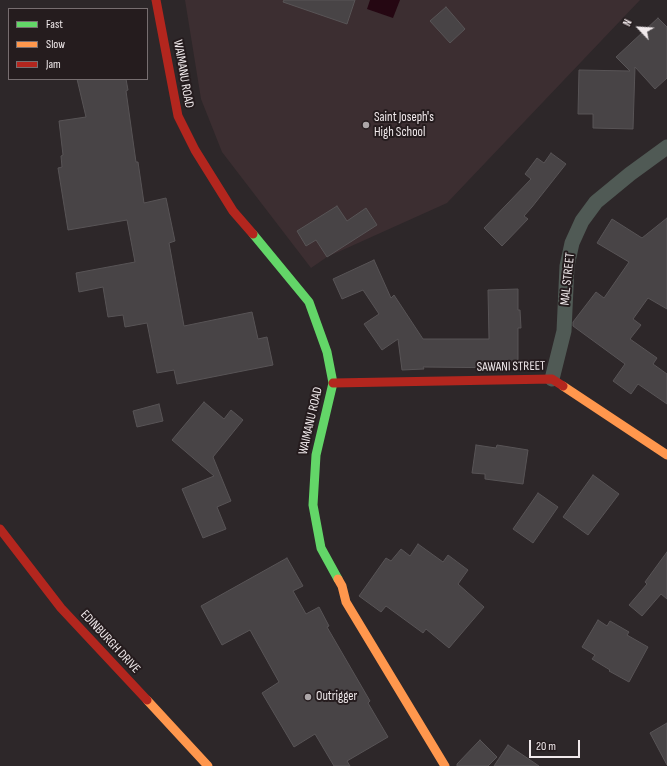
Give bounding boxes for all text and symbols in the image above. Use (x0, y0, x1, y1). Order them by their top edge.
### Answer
legend (8, 8, 148, 80)
north arrow (619, 8, 659, 48)
text: Fast (46, 17, 63, 32)
text: N (621, 17, 635, 28)
text: Slow (46, 37, 65, 52)
street label: WAIMANU ROAD (169, 39, 197, 109)
text: Jam (46, 57, 61, 72)
place label: Saint Joseph's High School (374, 110, 434, 141)
marker: Saint Joseph's High School (361, 120, 371, 130)
street label: MAL STREET (557, 252, 579, 306)
street label: SAWANI STREET (477, 359, 545, 375)
street label: WAIMANU ROAD (296, 386, 326, 456)
street label: EDINBURGH DRIVE (77, 607, 143, 677)
place label: Outrigger (316, 689, 357, 705)
marker: Outrigger (303, 692, 313, 702)
scale bar (531, 732, 582, 758)
text: 20 m (536, 739, 556, 754)

